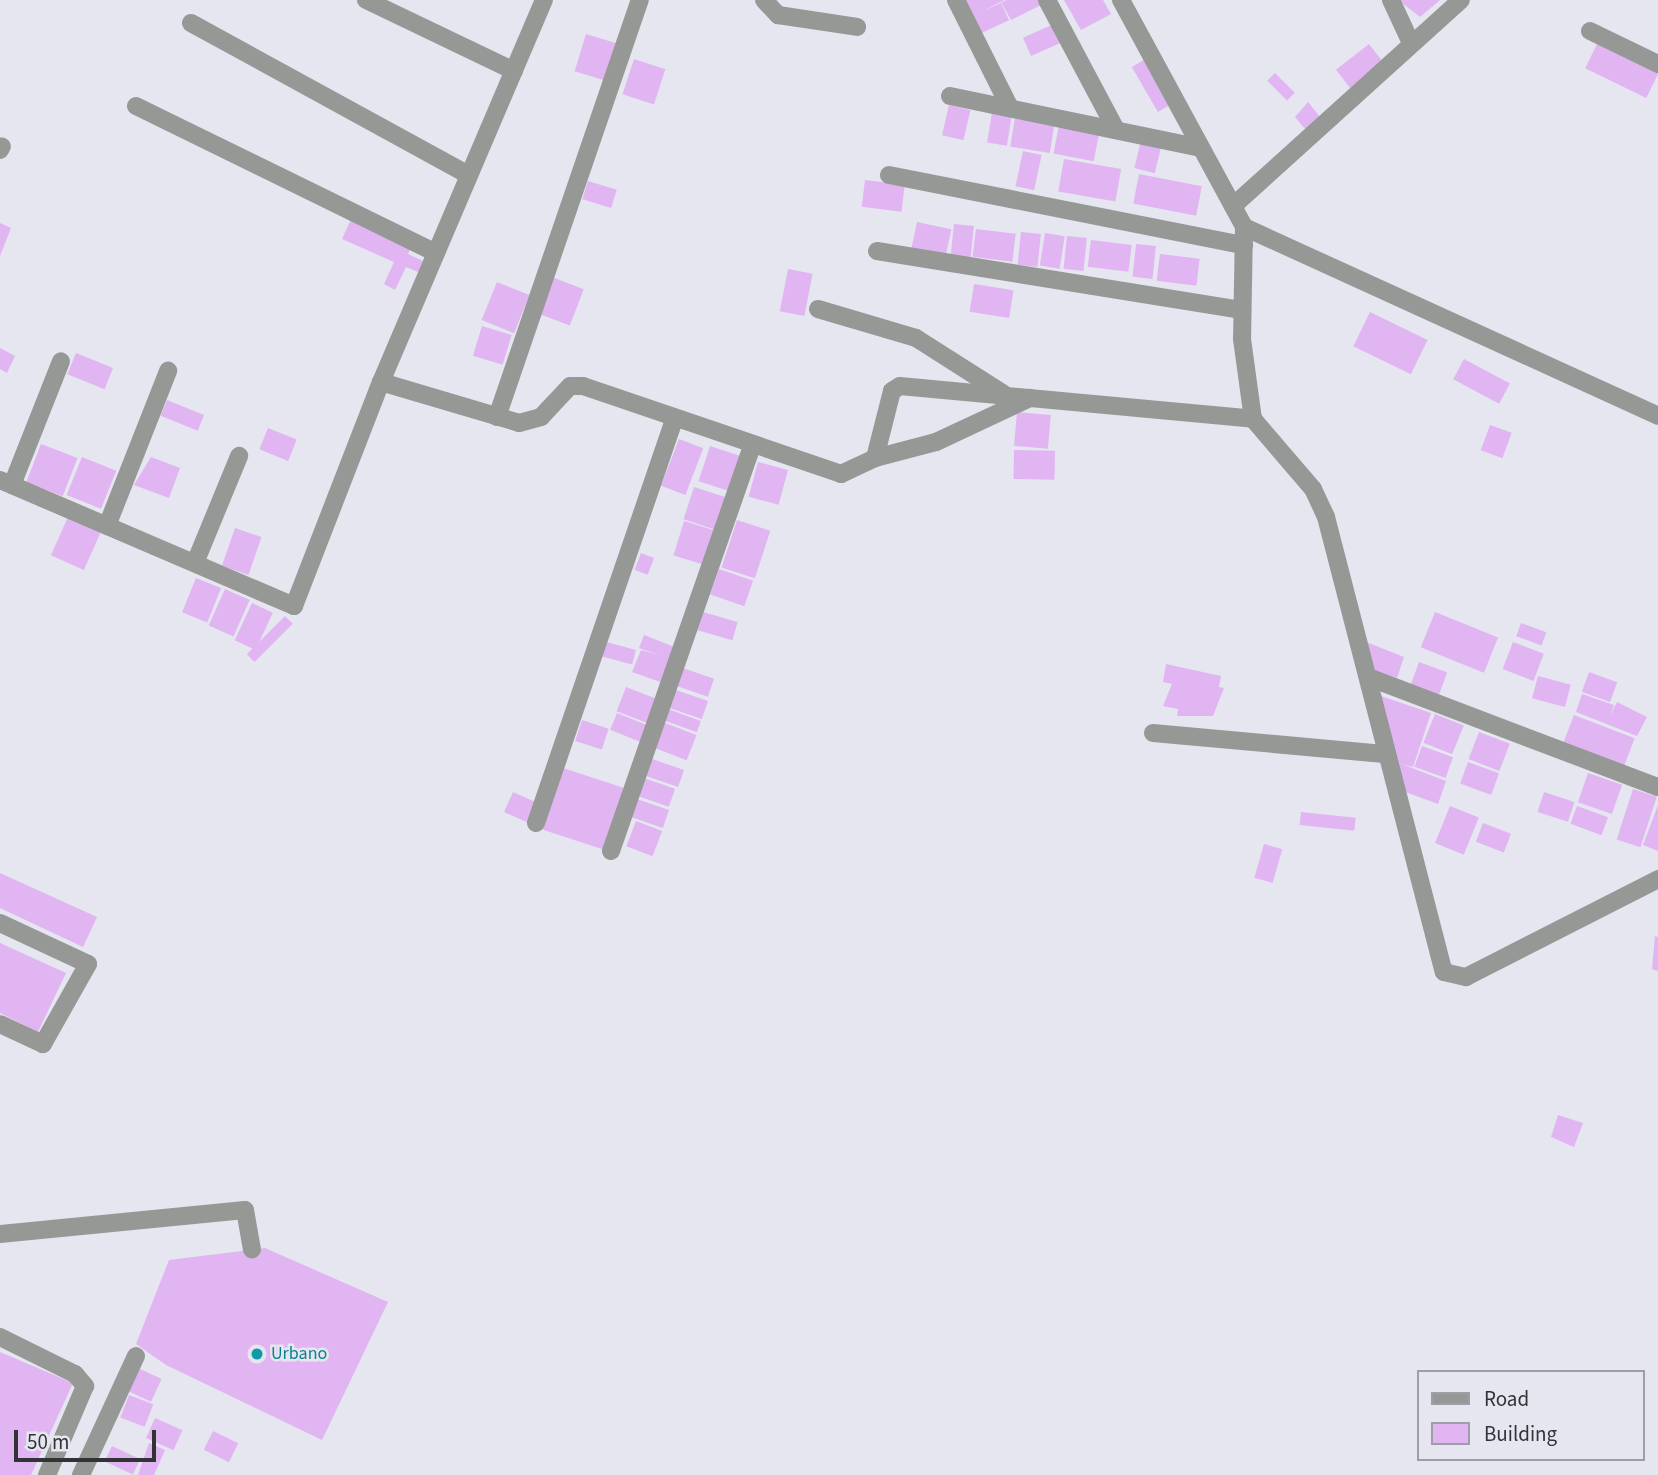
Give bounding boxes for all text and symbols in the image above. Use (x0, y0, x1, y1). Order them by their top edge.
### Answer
place label: Urbano (271, 1343, 327, 1365)
marker: Urbano (249, 1346, 265, 1362)
legend (1416, 1370, 1644, 1461)
text: Road (1484, 1384, 1529, 1414)
scale bar (18, 1416, 159, 1460)
text: Building (1484, 1419, 1557, 1449)
text: 50 m (27, 1427, 69, 1457)

